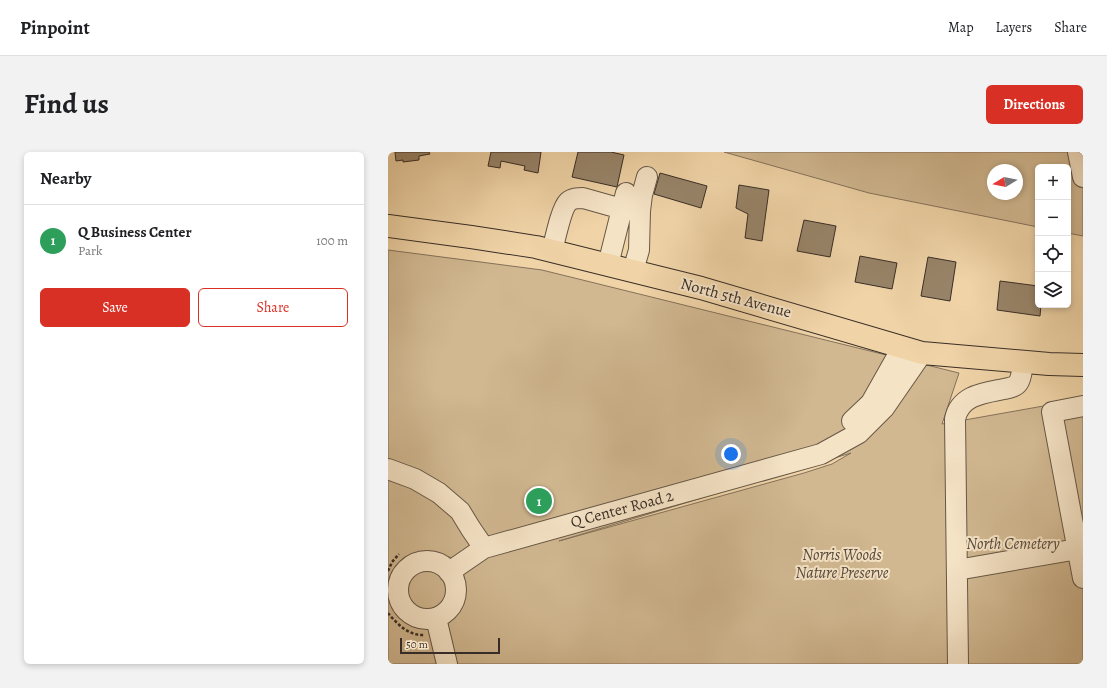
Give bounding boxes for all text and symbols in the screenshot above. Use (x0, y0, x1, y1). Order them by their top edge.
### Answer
text: Pinpoint (20, 15, 90, 41)
text: Map (948, 18, 974, 37)
text: Layers (996, 18, 1032, 37)
text: Share (1054, 18, 1087, 37)
text: Find us (24, 85, 109, 123)
button: Directions (986, 85, 1083, 124)
north arrow (987, 164, 1023, 200)
map controls (1035, 164, 1071, 308)
button: + (1035, 164, 1071, 200)
text: Nearby (40, 167, 91, 190)
button: − (1035, 200, 1071, 236)
text: Q Business Center (78, 222, 192, 242)
text: 1 (51, 232, 55, 249)
text: 100 m (316, 232, 348, 249)
button: locate (1035, 236, 1071, 272)
text: Park (78, 242, 102, 259)
button: layers (1035, 272, 1071, 308)
street label: North 5th Avenue (678, 273, 794, 323)
button: Save (40, 288, 190, 327)
button: Share (198, 288, 348, 327)
your location (721, 444, 741, 464)
street label: Q Center Road 2 (568, 485, 676, 533)
pin: 1 (526, 486, 552, 516)
park label: North Cemetery (966, 533, 1060, 555)
park label: Norris Woods Nature Preserve (796, 544, 889, 584)
scale bar (400, 636, 500, 655)
text: 50 m (406, 637, 428, 652)

